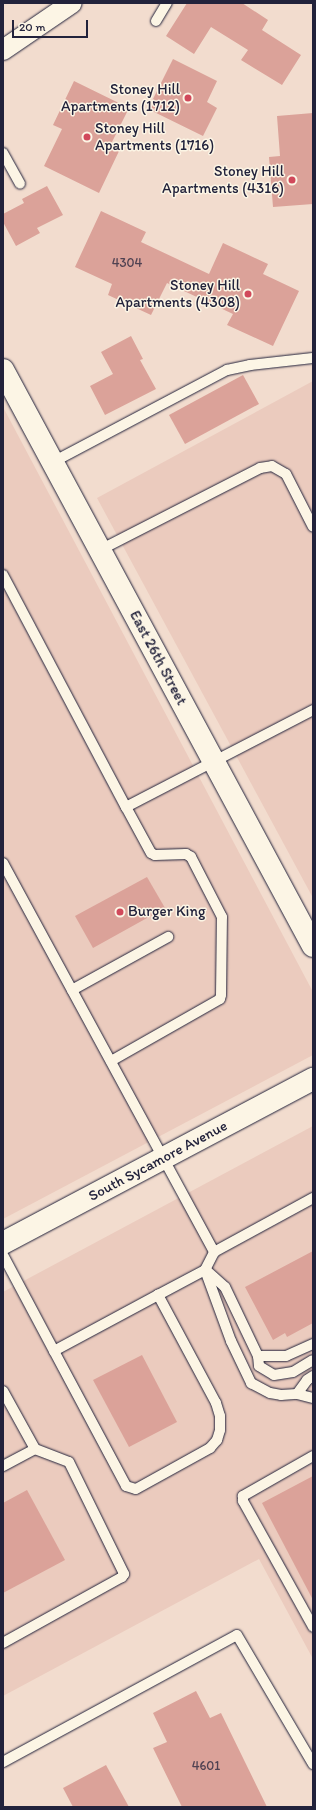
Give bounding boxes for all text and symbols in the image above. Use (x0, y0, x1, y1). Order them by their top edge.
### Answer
scale bar (14, 12, 90, 38)
text: 20 m (19, 20, 46, 34)
place label: Stoney Hill Apartments (1712) (61, 80, 180, 115)
marker: Stoney Hill Apartments (1712) (183, 93, 193, 103)
place label: Stoney Hill Apartments (1716) (95, 119, 214, 154)
marker: Stoney Hill Apartments (1716) (82, 132, 92, 142)
place label: Stoney Hill Apartments (4316) (162, 162, 284, 197)
marker: Stoney Hill Apartments (4316) (287, 175, 297, 185)
house number: 4304 (112, 255, 142, 271)
place label: Stoney Hill Apartments (4308) (116, 276, 240, 311)
marker: Stoney Hill Apartments (4308) (243, 289, 253, 299)
street label: East 26th Street (126, 608, 190, 708)
place label: Burger King (128, 903, 206, 921)
marker: Burger King (115, 907, 125, 917)
street label: South Sycamore Avenue (85, 1117, 231, 1205)
house number: 4601 (192, 1758, 220, 1774)

